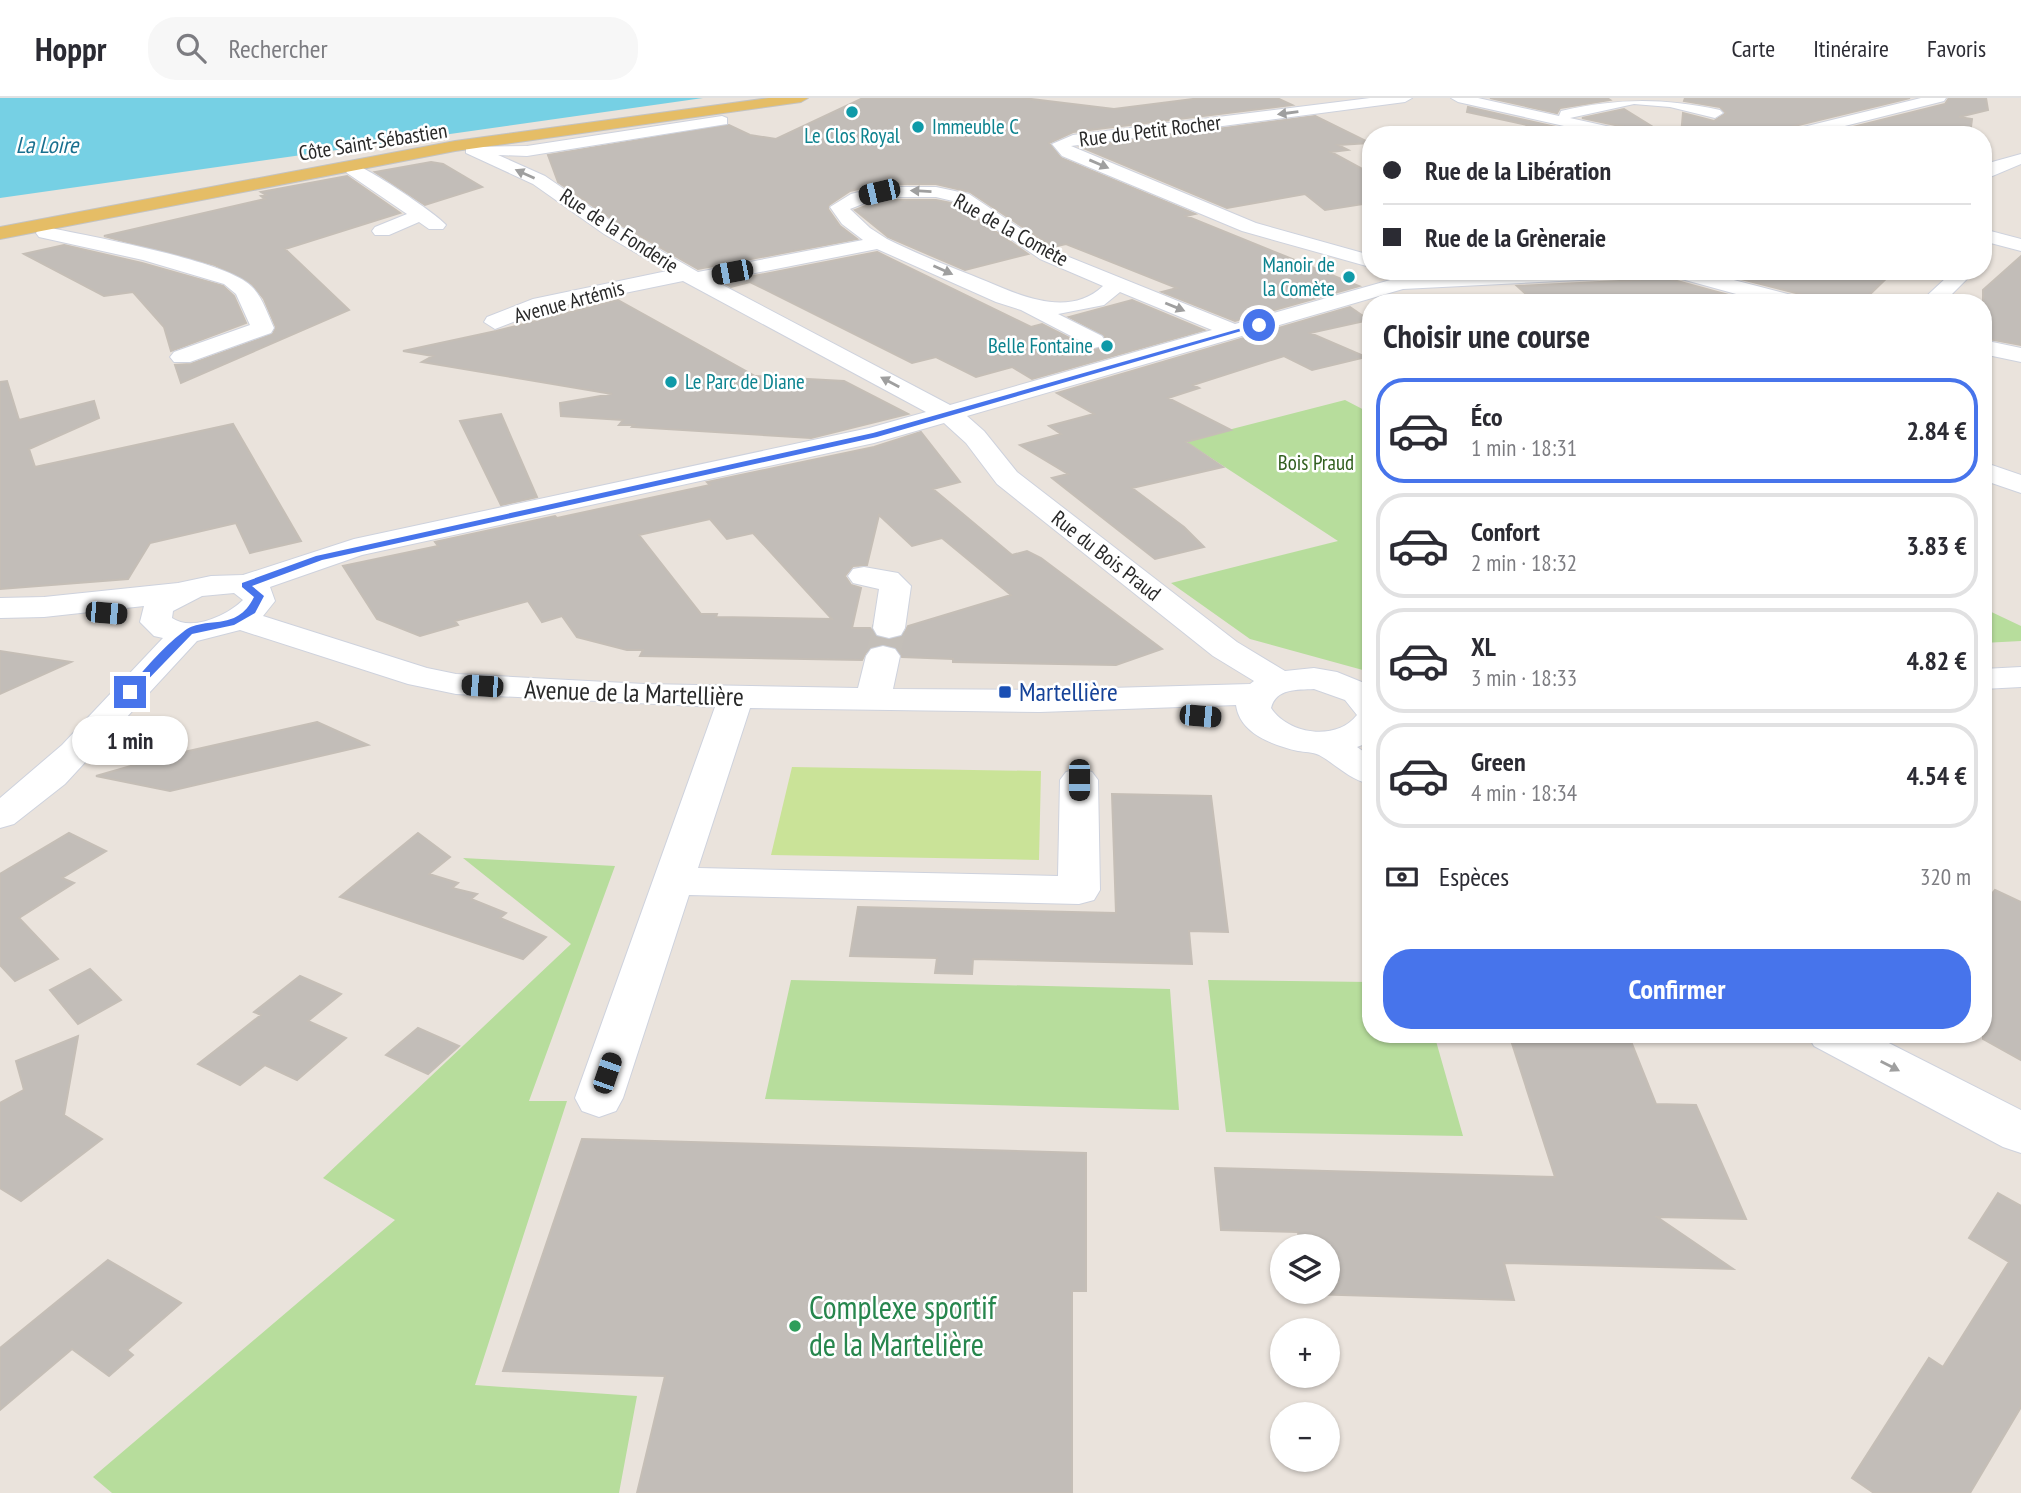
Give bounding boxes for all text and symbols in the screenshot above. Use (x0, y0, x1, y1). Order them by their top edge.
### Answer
search box (148, 17, 638, 80)
text: Hoppr (35, 27, 106, 70)
icon: search (172, 29, 210, 67)
text: Rechercher (228, 32, 328, 65)
text: Carte (1731, 33, 1775, 64)
text: Itinéraire (1813, 33, 1889, 64)
text: Favoris (1927, 33, 1986, 64)
marker: Le Clos Royal (844, 104, 860, 120)
street label: Rue du Petit Rocher (1078, 108, 1223, 153)
one-way arrow (1277, 108, 1299, 119)
place label: Immeuble C (932, 113, 1019, 140)
street label: Côte Saint-Sébastien (297, 116, 449, 167)
marker: Immeuble C (910, 119, 926, 135)
place label: Le Clos Royal (804, 122, 900, 149)
water label: La Loire (16, 130, 80, 159)
text: Rue de la Libération (1425, 154, 1611, 187)
one-way arrow (1089, 159, 1110, 170)
one-way arrow (515, 168, 535, 180)
car (857, 177, 902, 207)
street label: Rue de la Fonderie (555, 182, 684, 279)
one-way arrow (910, 185, 932, 196)
street label: Rue de la Comète (949, 187, 1073, 272)
text: Rue de la Grèneraie (1425, 221, 1606, 254)
place label: Manoir de la Comète (1262, 251, 1335, 302)
car (710, 258, 755, 286)
one-way arrow (933, 264, 953, 276)
marker: Manoir de la Comète (1341, 269, 1357, 285)
street label: Avenue Artémis (511, 274, 627, 329)
one-way arrow (1164, 301, 1185, 312)
route start (1243, 309, 1275, 341)
text: Choisir une course (1383, 315, 1590, 357)
place label: Belle Fontaine (988, 332, 1093, 359)
marker: Belle Fontaine (1099, 338, 1115, 354)
place label: Le Parc de Diane (685, 368, 805, 395)
marker: Le Parc de Diane (663, 374, 679, 390)
one-way arrow (880, 377, 900, 388)
icon: car (1387, 399, 1450, 462)
text: Éco (1471, 400, 1503, 433)
text: 2.84 € (1906, 414, 1967, 447)
text: 1 min · 18:31 (1471, 433, 1577, 462)
park label: Bois Praud (1278, 449, 1354, 476)
street label: Rue du Bois Praud (1046, 505, 1166, 607)
icon: car (1387, 514, 1450, 577)
text: Confort (1471, 515, 1540, 548)
text: 3.83 € (1906, 529, 1967, 562)
text: 2 min · 18:32 (1471, 548, 1577, 577)
car (85, 601, 128, 625)
icon: car (1387, 629, 1450, 692)
text: XL (1471, 630, 1496, 663)
text: 4.82 € (1906, 644, 1967, 677)
text: 3 min · 18:33 (1471, 663, 1577, 692)
street label: Avenue de la Martellière (524, 672, 744, 713)
car (461, 674, 504, 698)
place label: Martellière (1019, 675, 1118, 708)
route end (114, 676, 146, 708)
marker: Martellière (997, 684, 1013, 700)
car (1179, 704, 1222, 728)
callout: 1 min (72, 716, 188, 766)
text: 1 min (107, 726, 153, 755)
icon: car (1387, 744, 1450, 807)
text: Green (1471, 745, 1526, 778)
car (1069, 759, 1090, 801)
text: 4.54 € (1906, 759, 1967, 792)
text: 4 min · 18:34 (1471, 778, 1577, 807)
icon: cash (1383, 858, 1421, 896)
text: Espèces (1439, 860, 1509, 893)
text: 320 m (1920, 862, 1971, 891)
button: Confirmer (1383, 949, 1971, 1029)
car (591, 1050, 624, 1096)
one-way arrow (1881, 1059, 1901, 1071)
map controls (1270, 1234, 1340, 1472)
button: layers (1270, 1234, 1340, 1304)
place label: Complexe sportif de la Martelière (809, 1286, 998, 1365)
marker: Complexe sportif de la Martelière (787, 1318, 803, 1334)
button: + (1270, 1318, 1340, 1388)
button: − (1270, 1402, 1340, 1472)

